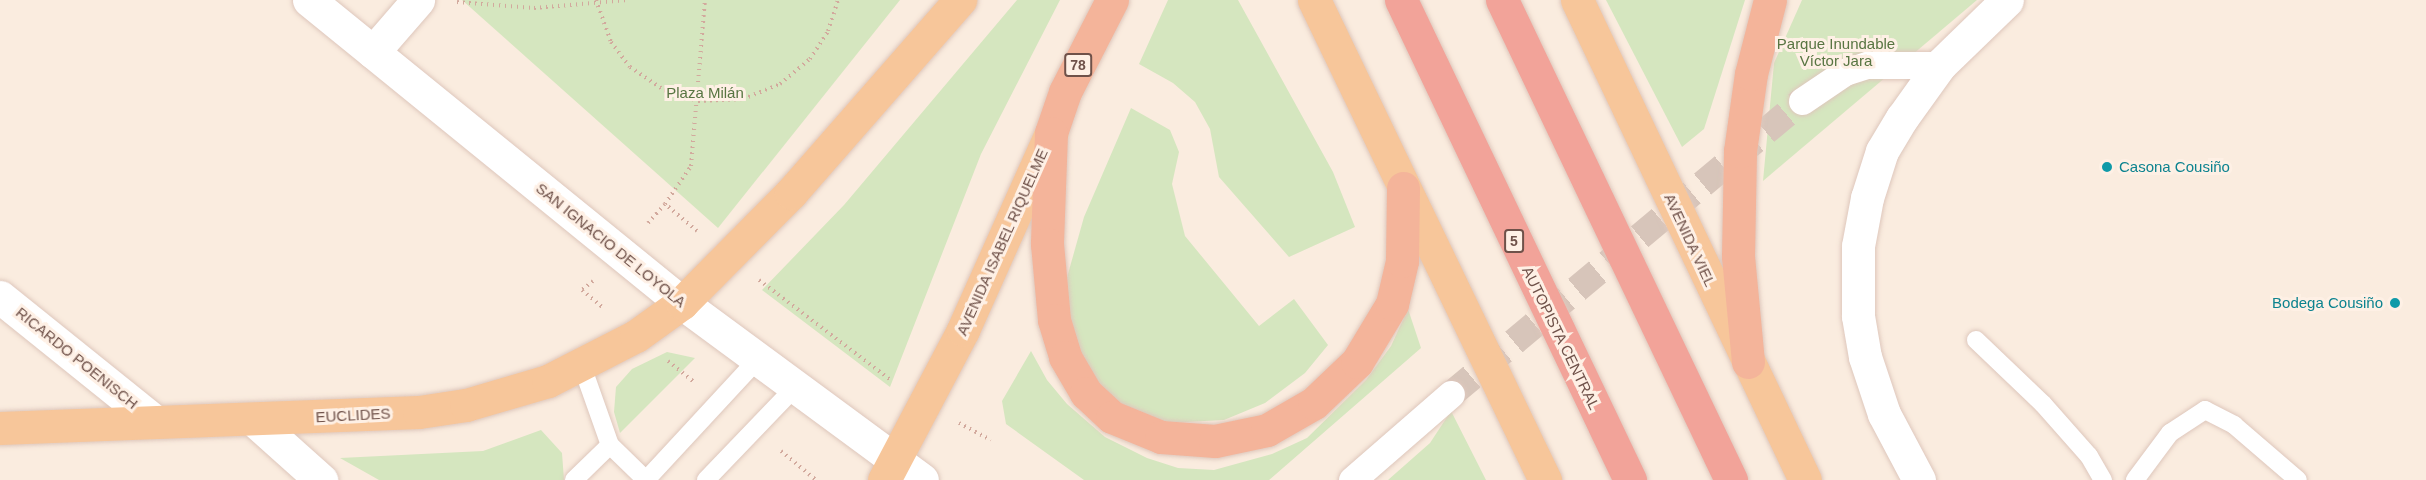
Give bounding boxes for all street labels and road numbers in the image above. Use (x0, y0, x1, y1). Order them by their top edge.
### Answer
road number: 78 (1063, 54, 1093, 76)
street label: AVENIDA ISABEL RIQUELME (952, 145, 1052, 339)
street label: SAN IGNACIO DE LOYOLA (532, 179, 690, 311)
street label: AVENIDA VIEL (1660, 190, 1720, 290)
road number: 5 (1504, 230, 1524, 252)
street label: AUTOPISTA CENTRAL (1518, 263, 1604, 413)
street label: RICARDO POENISCH (12, 303, 142, 413)
street label: EUCLIDES (315, 404, 391, 426)

